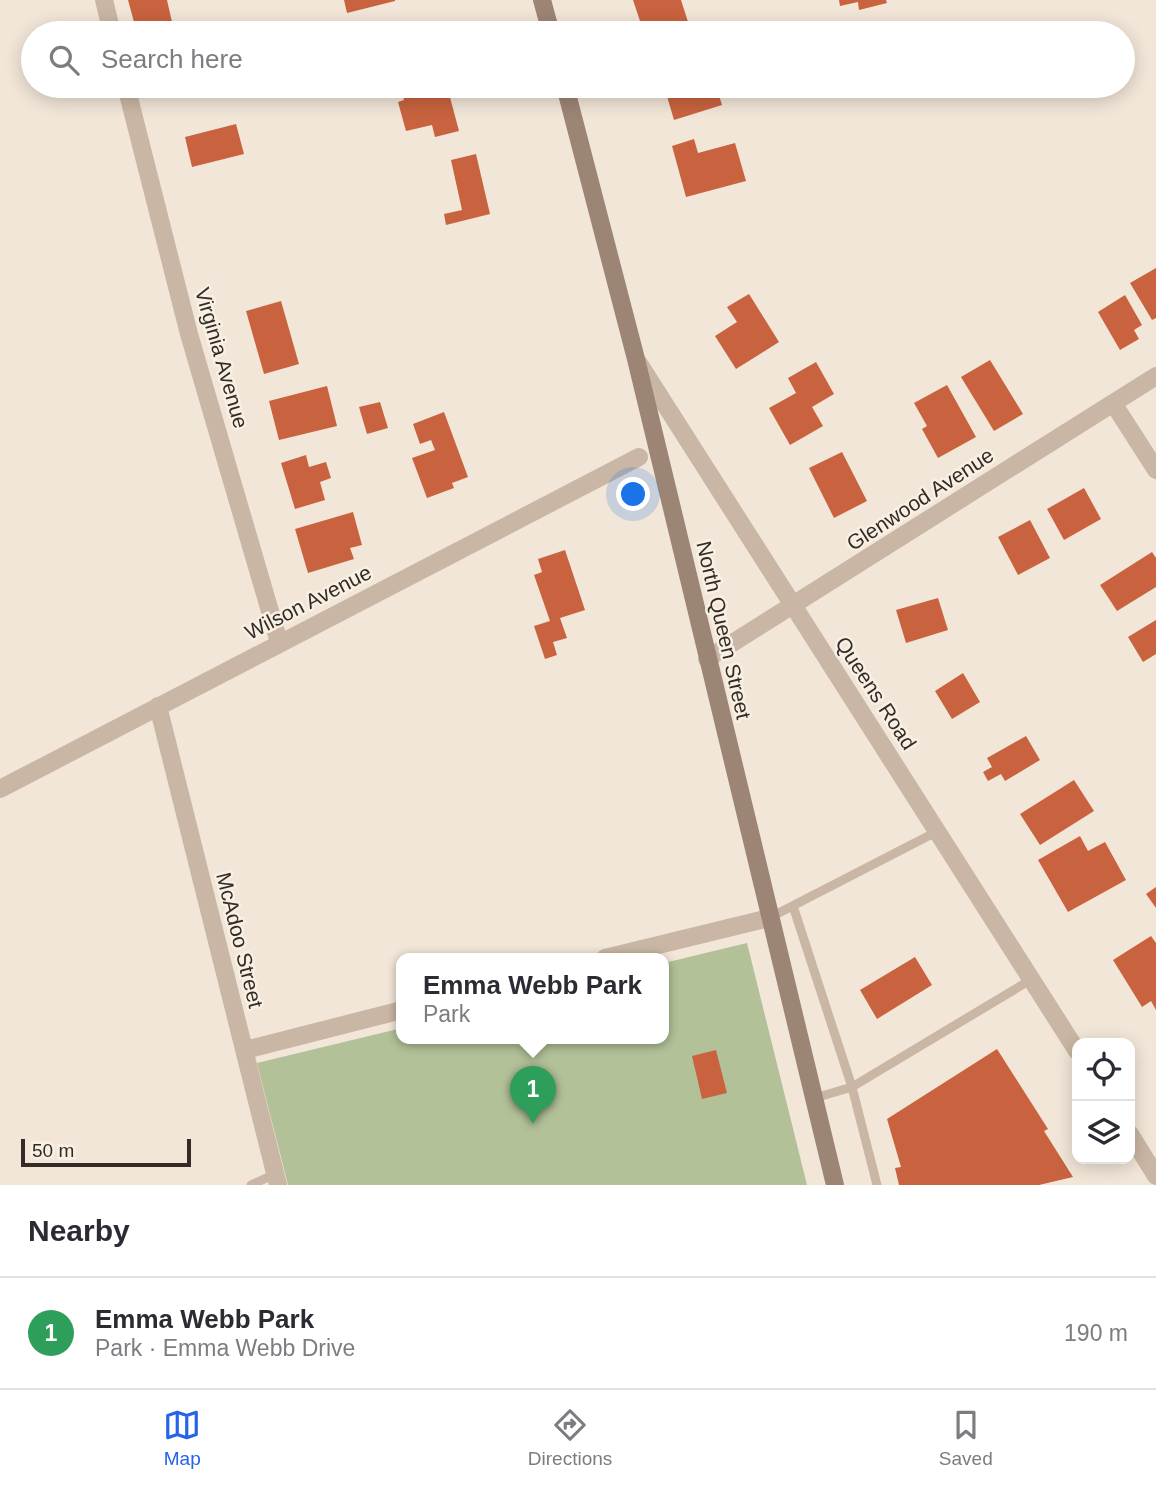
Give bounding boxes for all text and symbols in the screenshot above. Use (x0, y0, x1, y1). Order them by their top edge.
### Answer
search box (21, 21, 1135, 98)
icon: search (45, 41, 83, 79)
text: Search here (101, 44, 243, 74)
street label: Virginia Avenue (191, 285, 253, 431)
street label: Glenwood Avenue (842, 443, 998, 555)
your location (616, 477, 650, 511)
street label: North Queen Street (692, 539, 756, 721)
street label: Wilson Avenue (241, 560, 375, 644)
street label: Queens Road (831, 632, 921, 754)
street label: McAdoo Street (212, 870, 268, 1010)
popup (396, 953, 669, 1044)
text: Emma Webb Park (423, 970, 642, 1000)
text: Park (423, 1001, 470, 1027)
map controls (1072, 1038, 1135, 1164)
button: locate (1072, 1038, 1135, 1101)
pin: 1 (510, 1066, 556, 1124)
button: layers (1072, 1101, 1135, 1164)
scale bar (21, 1136, 191, 1168)
text: 50 m (32, 1140, 74, 1161)
text: Nearby (28, 1214, 130, 1247)
text: Emma Webb Park (95, 1304, 314, 1334)
text: 1 (45, 1320, 57, 1346)
text: 190 m (1064, 1320, 1128, 1346)
text: Park · Emma Webb Drive (95, 1335, 355, 1361)
tab: Map (163, 1406, 201, 1470)
tab: Directions (528, 1406, 612, 1470)
tab: Saved (939, 1406, 993, 1470)

